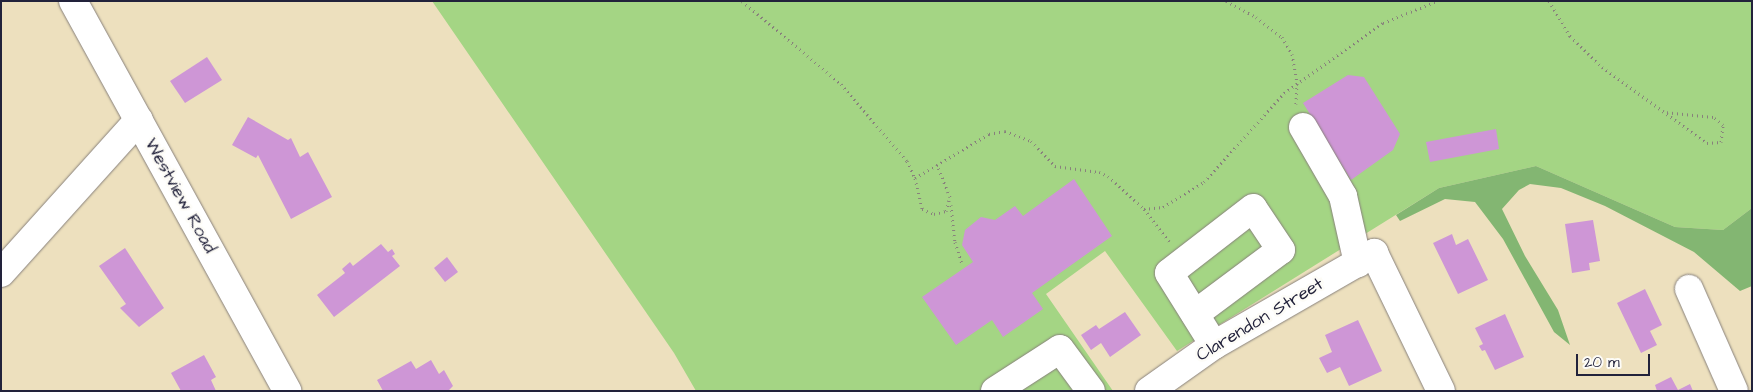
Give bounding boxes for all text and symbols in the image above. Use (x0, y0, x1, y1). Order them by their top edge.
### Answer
street label: Westview Road (140, 135, 220, 257)
street label: Clarendon Street (1193, 274, 1327, 366)
scale bar (1578, 344, 1652, 376)
text: 20 m (1584, 352, 1620, 373)

